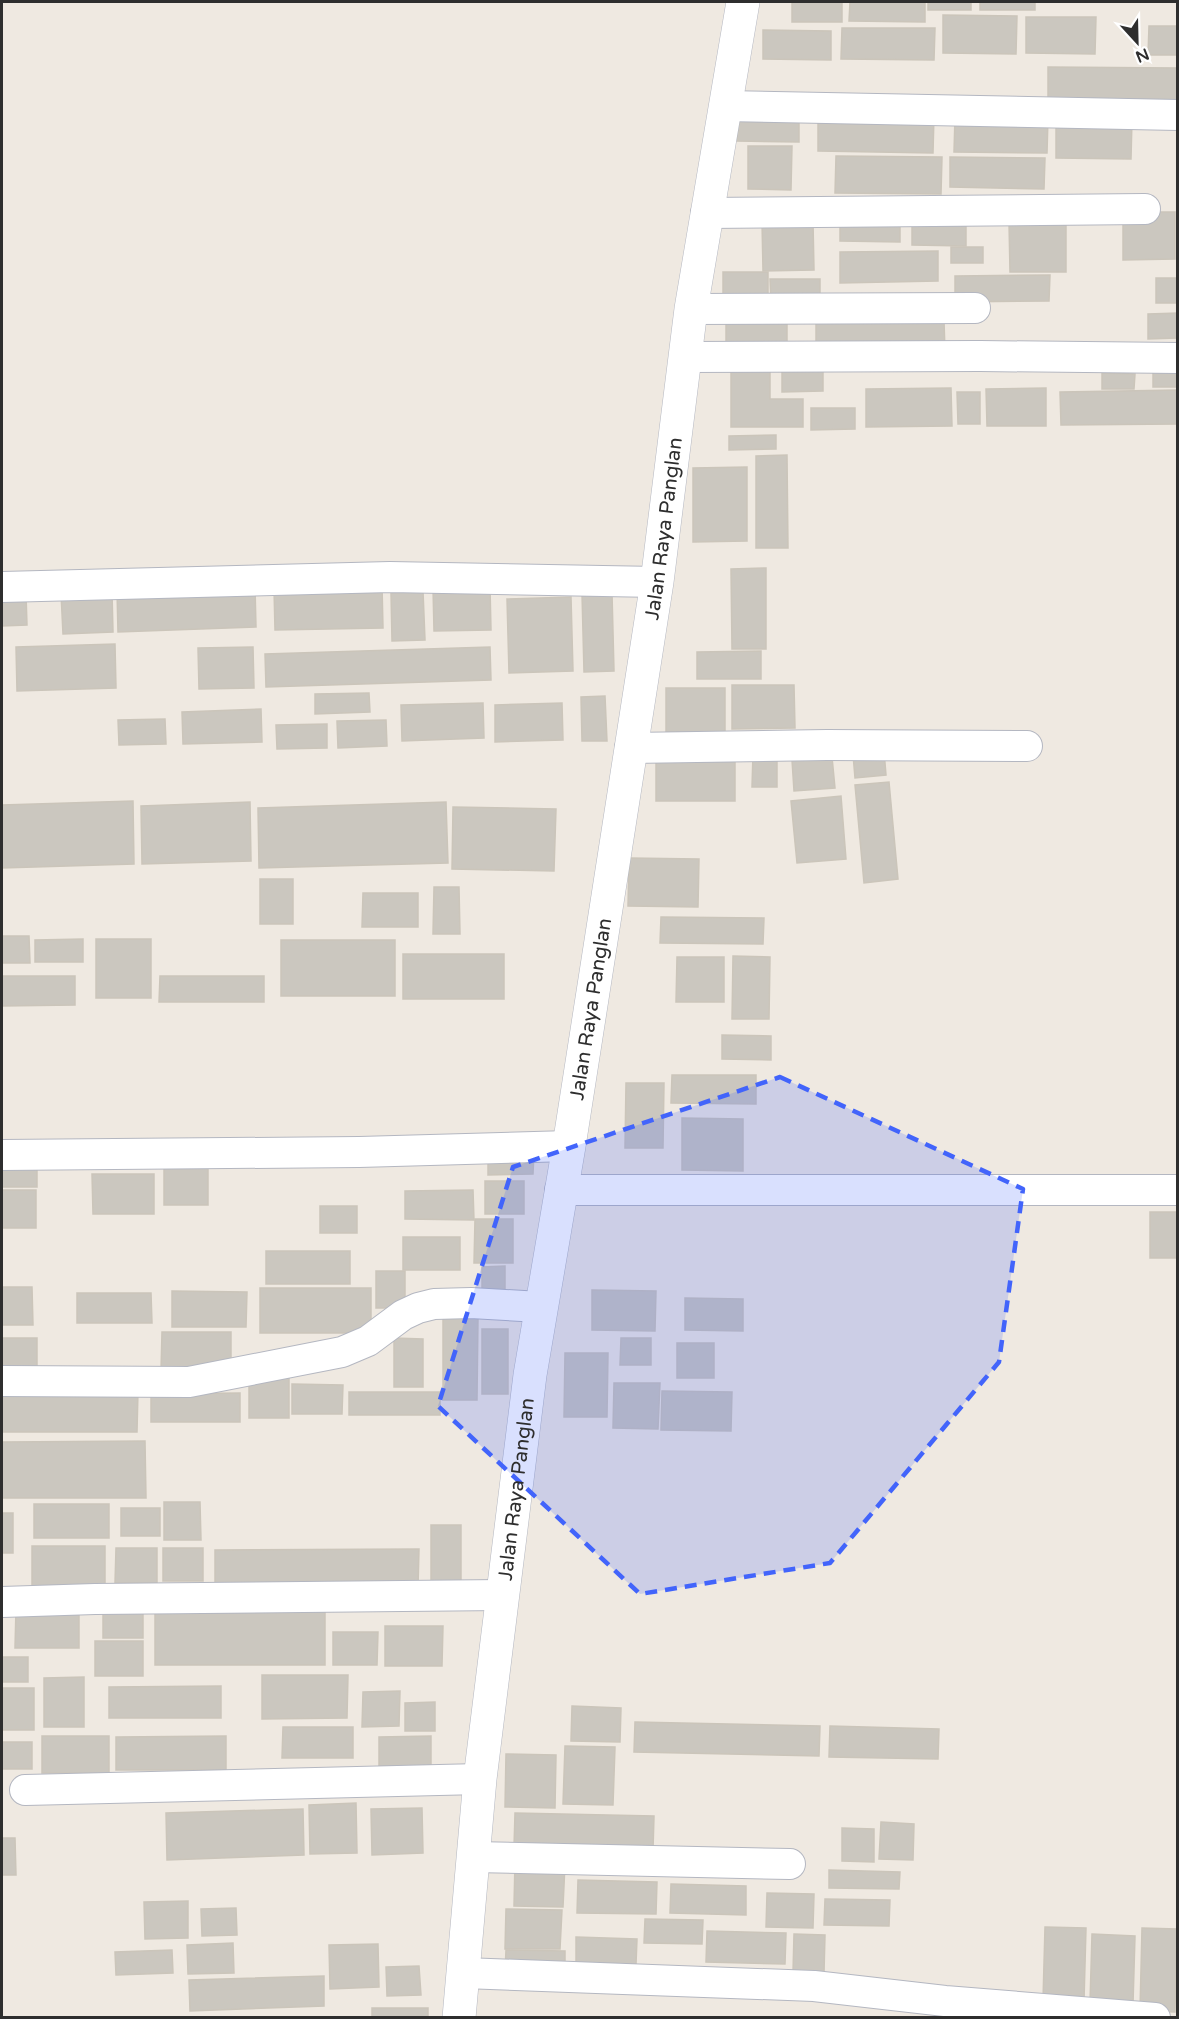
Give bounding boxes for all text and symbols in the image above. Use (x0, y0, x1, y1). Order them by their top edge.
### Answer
north arrow (1107, 12, 1167, 72)
text: N (1133, 43, 1152, 67)
street label: Jalan Raya Panglan (640, 436, 688, 622)
street label: Jalan Raya Panglan (565, 916, 617, 1102)
street label: Jalan Raya Panglan (494, 1396, 540, 1582)

